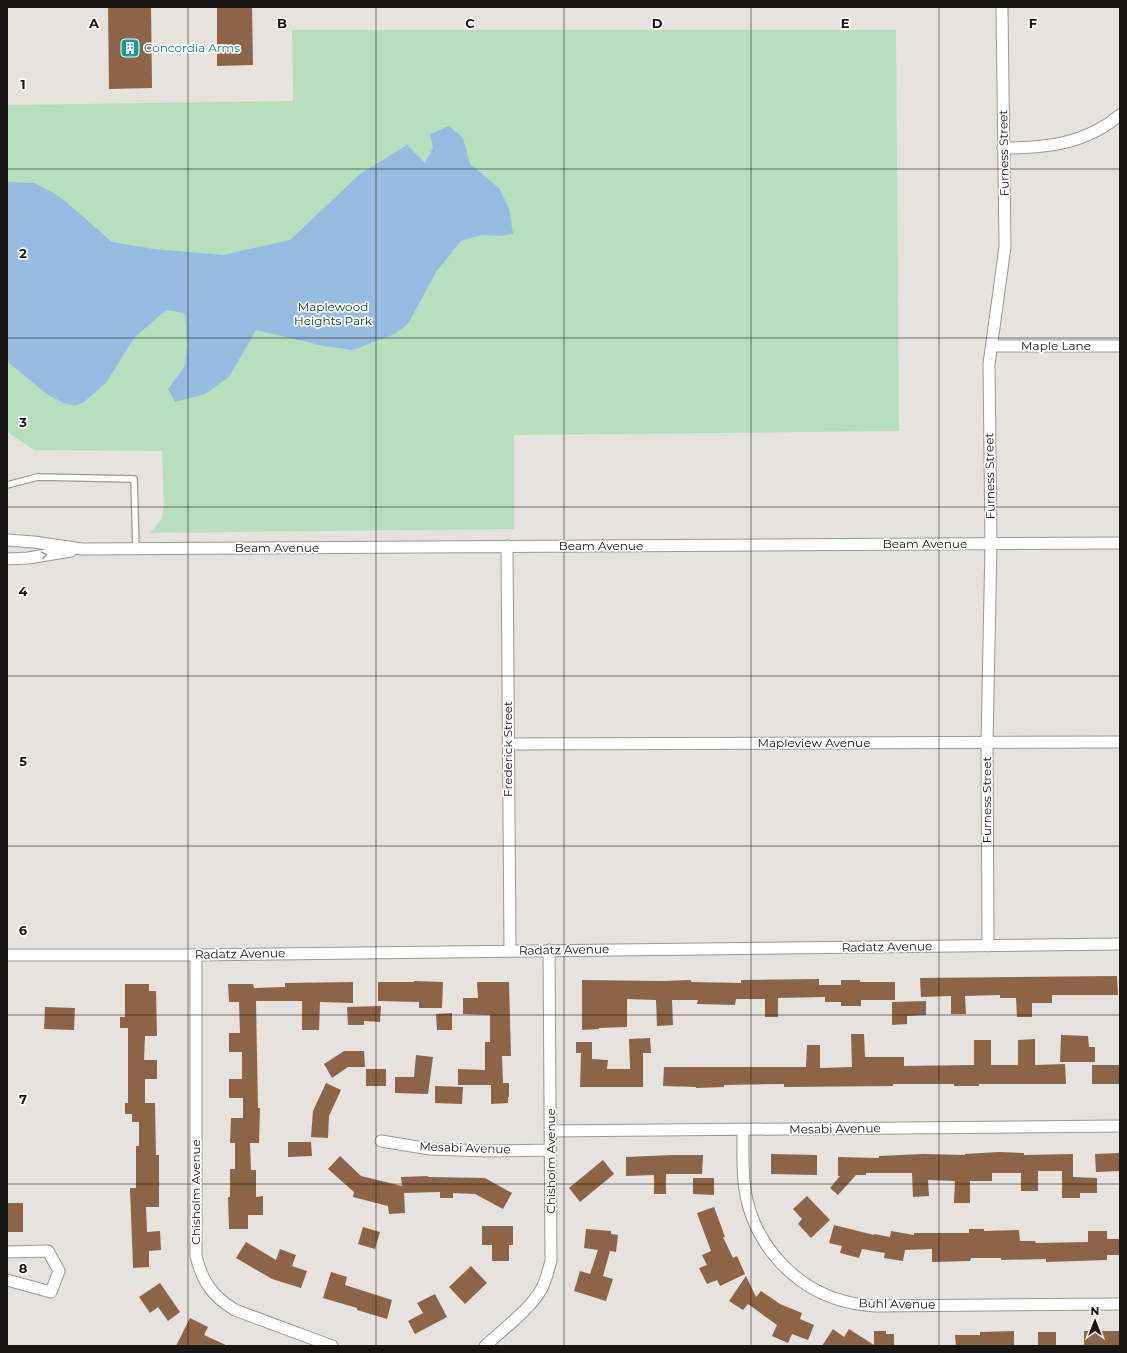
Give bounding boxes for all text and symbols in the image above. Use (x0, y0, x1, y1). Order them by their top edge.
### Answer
text: A (88, 15, 100, 31)
text: B (277, 15, 287, 31)
text: C (465, 15, 475, 31)
text: D (652, 15, 663, 31)
text: E (841, 15, 850, 31)
text: F (1029, 15, 1037, 31)
building icon: Concordia Arms (119, 37, 141, 59)
place label: Concordia Arms (144, 40, 240, 55)
text: 1 (20, 76, 26, 92)
street label: Furness Street (995, 109, 1012, 196)
text: 2 (19, 245, 27, 261)
park label: Maplewood Heights Park (294, 299, 373, 328)
street label: Maple Lane (1021, 338, 1091, 353)
text: 3 (18, 414, 27, 430)
street label: Furness Street (981, 432, 998, 519)
street label: Beam Avenue (883, 536, 967, 551)
street label: Beam Avenue (559, 538, 643, 553)
street label: Beam Avenue (235, 540, 319, 555)
one-way arrow (41, 551, 48, 560)
text: 4 (19, 583, 28, 599)
street label: Frederick Street (500, 701, 515, 797)
street label: Mapleview Avenue (758, 735, 870, 750)
text: 5 (19, 753, 27, 769)
street label: Furness Street (979, 757, 994, 843)
text: 6 (19, 922, 28, 938)
street label: Radatz Avenue (842, 938, 932, 955)
street label: Radatz Avenue (519, 941, 609, 958)
street label: Radatz Avenue (195, 945, 285, 962)
text: 7 (19, 1091, 27, 1107)
street label: Chisholm Avenue (543, 1108, 558, 1214)
street label: Mesabi Avenue (789, 1120, 881, 1137)
street label: Mesabi Avenue (419, 1138, 511, 1157)
street label: Chisholm Avenue (188, 1139, 203, 1245)
text: 8 (19, 1260, 28, 1276)
street label: Buhl Avenue (858, 1295, 936, 1312)
north arrow (1075, 1301, 1115, 1341)
text: N (1091, 1304, 1099, 1318)

